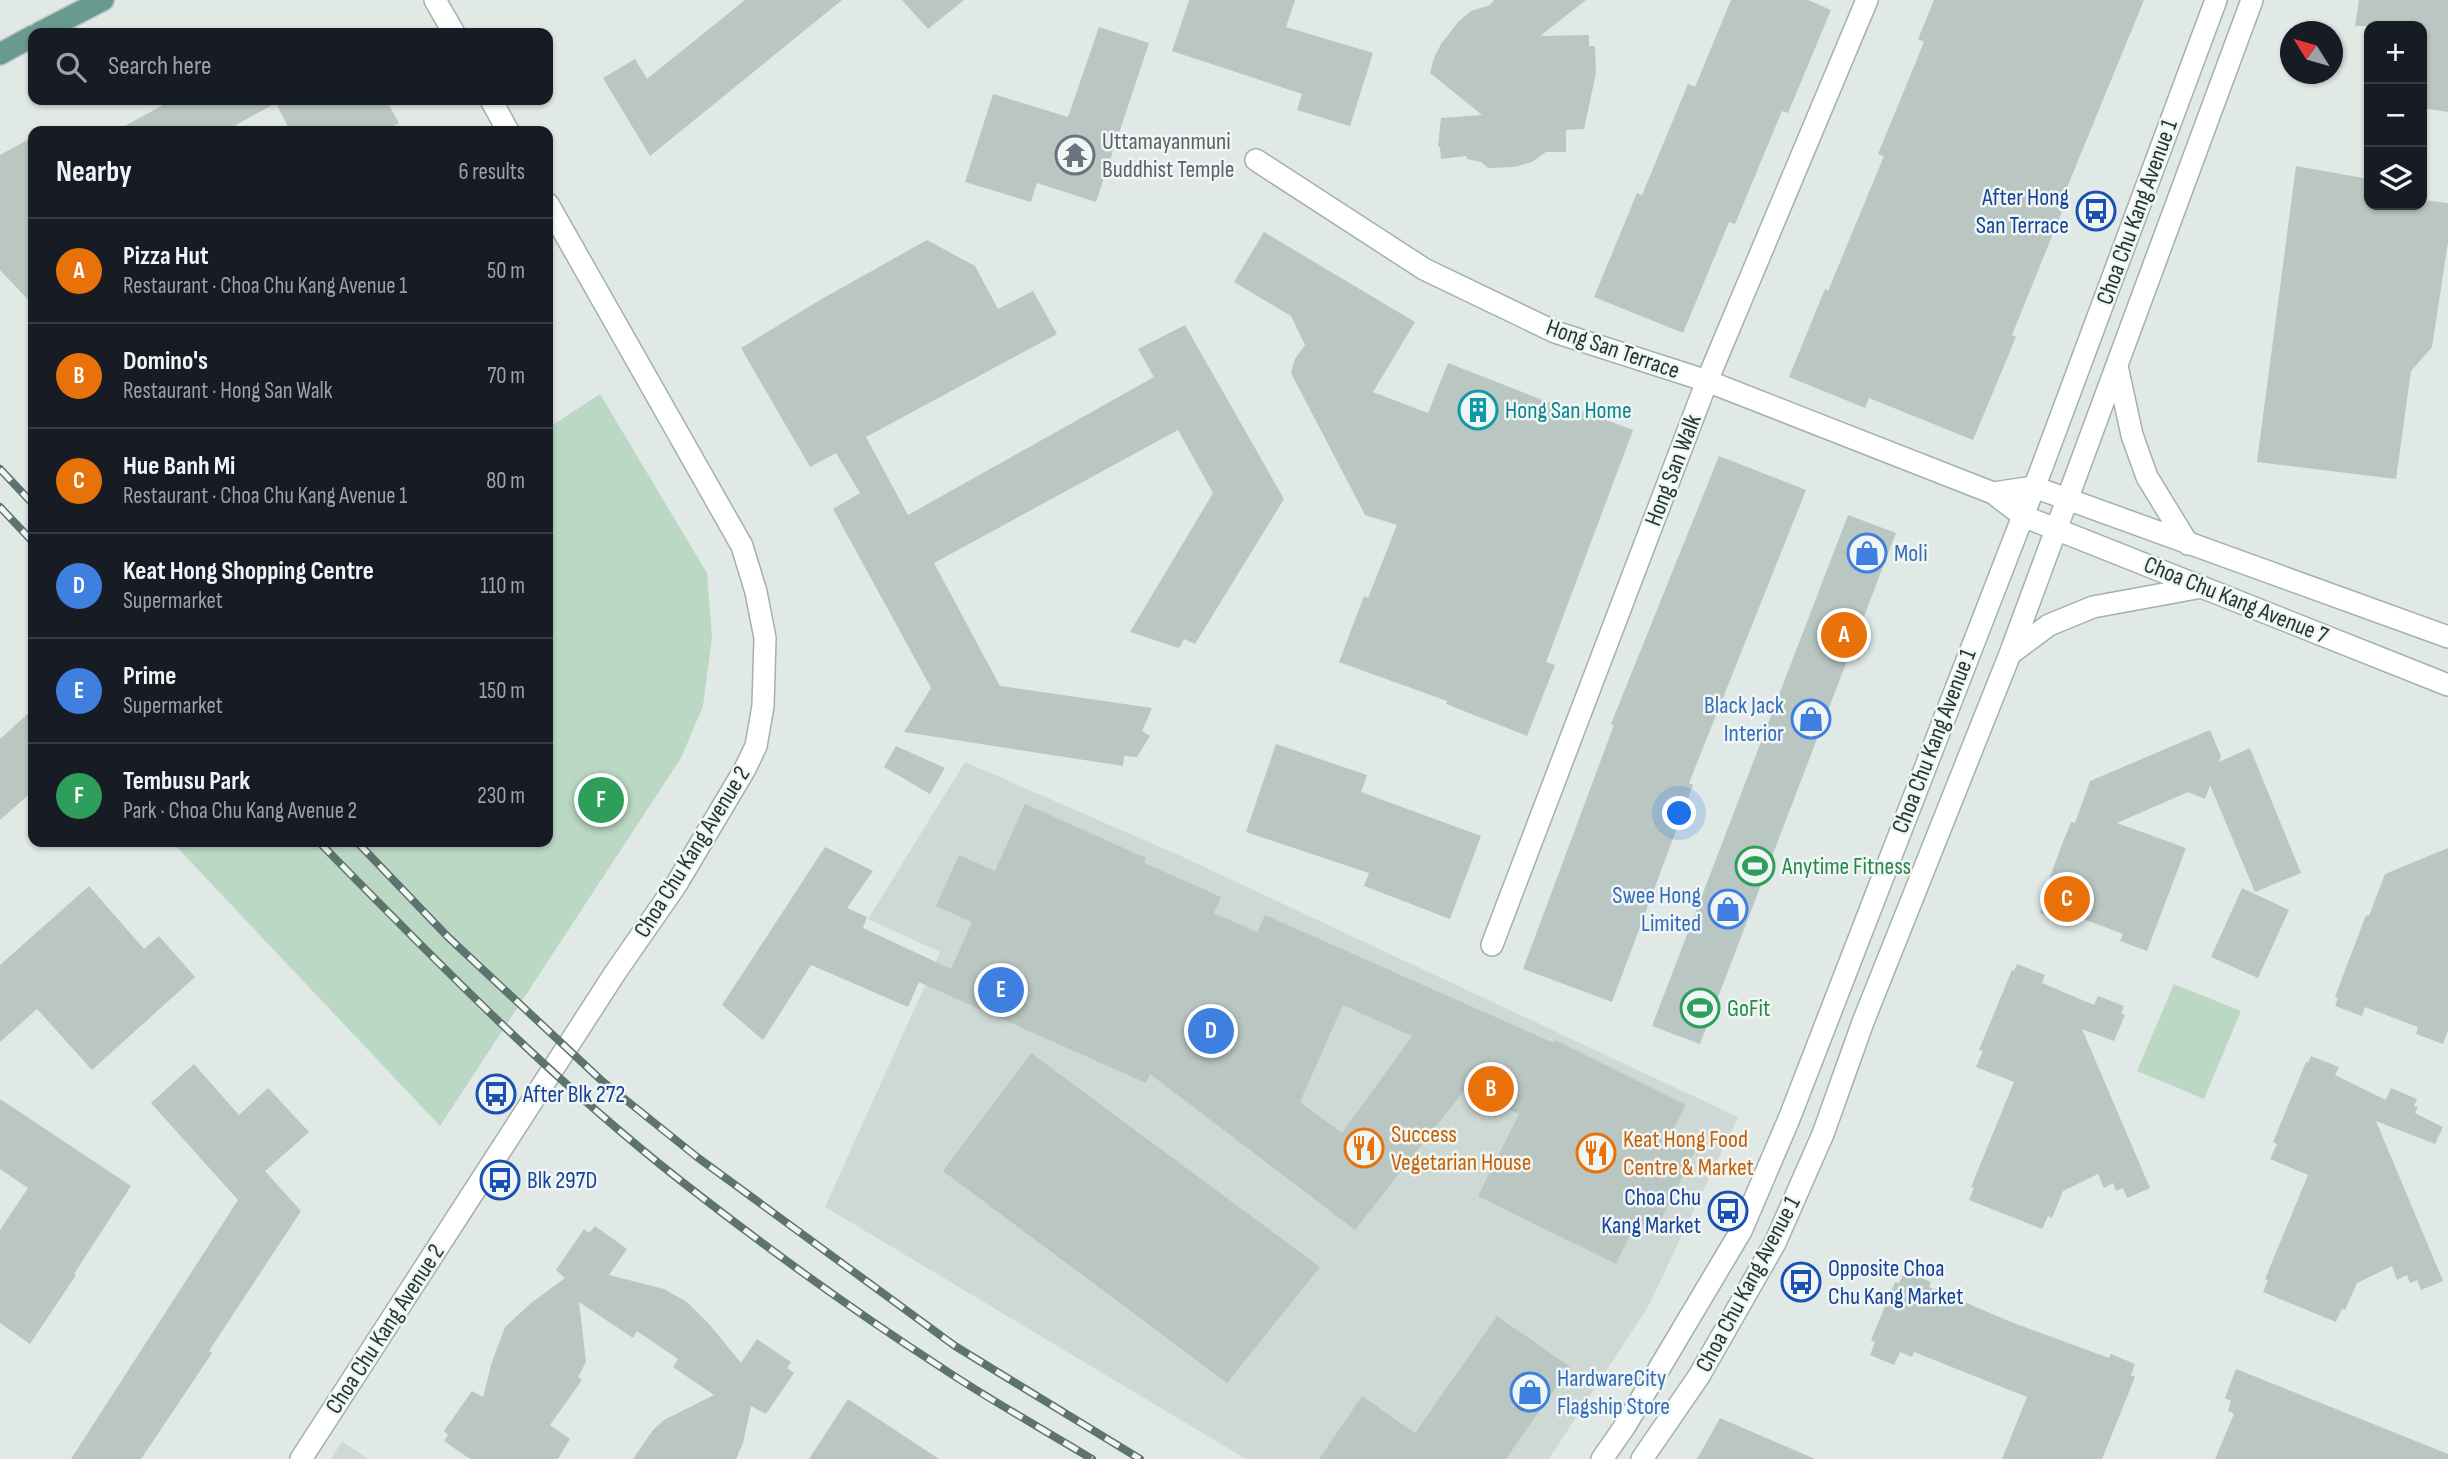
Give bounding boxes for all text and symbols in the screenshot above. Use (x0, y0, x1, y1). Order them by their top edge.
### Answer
north arrow (2280, 21, 2343, 84)
map controls (2364, 21, 2427, 210)
button: + (2364, 21, 2427, 84)
search box (28, 28, 553, 105)
icon: search (52, 48, 90, 86)
text: Search here (108, 51, 211, 82)
button: − (2364, 84, 2427, 147)
street label: Choa Chu Kang Avenue 1 (2090, 115, 2184, 309)
place label: Uttamayanmuni Buddhist Temple (1102, 127, 1234, 184)
temple icon: Uttamayanmuni Buddhist Temple (1054, 134, 1096, 176)
button: layers (2364, 147, 2427, 210)
text: Nearby (56, 154, 132, 190)
text: 6 results (459, 158, 525, 186)
place label: After Hong San Terrace (1976, 183, 2069, 240)
bus stop icon: After Hong San Terrace (2075, 190, 2117, 232)
text: Pizza Hut (123, 241, 209, 272)
text: A (74, 257, 84, 285)
text: 50 m (487, 257, 525, 285)
text: Restaurant · Choa Chu Kang Avenue 1 (123, 272, 407, 300)
street label: Hong San Terrace (1543, 313, 1683, 385)
text: Domino's (123, 346, 208, 377)
text: B (74, 362, 84, 390)
text: 70 m (487, 362, 525, 390)
text: Restaurant · Hong San Walk (123, 377, 333, 405)
building icon: Hong San Home (1457, 389, 1499, 431)
place label: Hong San Home (1505, 396, 1632, 425)
street label: Hong San Walk (1638, 410, 1708, 530)
text: Hue Banh Mi (123, 451, 235, 482)
text: C (73, 467, 85, 495)
text: 80 m (486, 467, 525, 495)
text: Restaurant · Choa Chu Kang Avenue 1 (123, 482, 407, 510)
shop icon: Moli (1846, 532, 1888, 574)
place label: Moli (1894, 539, 1928, 568)
street label: Choa Chu Kang Avenue 7 (2140, 550, 2333, 650)
text: Keat Hong Shopping Centre (123, 556, 374, 587)
text: D (73, 572, 85, 600)
text: 110 m (480, 572, 525, 600)
text: Supermarket (123, 587, 223, 615)
pin: A (1821, 609, 1867, 661)
street label: Choa Chu Kang Avenue 1 (1885, 644, 1983, 837)
text: Prime (123, 661, 176, 692)
text: E (74, 677, 84, 705)
text: 150 m (479, 677, 525, 705)
place label: Black Jack Interior (1704, 691, 1784, 748)
text: Supermarket (123, 692, 223, 720)
shop icon: Black Jack Interior (1790, 698, 1832, 740)
street label: Choa Chu Kang Avenue 2 (628, 761, 756, 943)
text: Tembusu Park (123, 766, 250, 797)
pin: F (578, 774, 624, 826)
text: F (74, 782, 84, 810)
text: 230 m (477, 782, 525, 810)
your location (1662, 796, 1696, 830)
text: Park · Choa Chu Kang Avenue 2 (123, 797, 357, 825)
sports icon: Anytime Fitness (1734, 845, 1776, 887)
place label: Anytime Fitness (1781, 852, 1911, 881)
pin: C (2044, 873, 2090, 925)
place label: Swee Hong Limited (1612, 881, 1701, 938)
shop icon: Swee Hong Limited (1707, 888, 1749, 930)
pin: E (978, 964, 1024, 1016)
sports icon: GoFit (1679, 987, 1721, 1029)
place label: GoFit (1727, 994, 1770, 1023)
pin: D (1188, 1005, 1234, 1057)
pin: B (1468, 1063, 1514, 1115)
bus stop icon: After Blk 272 (475, 1073, 517, 1115)
place label: After Blk 272 (522, 1080, 625, 1109)
place label: Success Vegetarian House (1391, 1120, 1531, 1177)
place label: Keat Hong Food Centre & Market (1623, 1125, 1754, 1182)
restaurant icon: Success Vegetarian House (1343, 1127, 1385, 1169)
restaurant icon: Keat Hong Food Centre & Market (1575, 1132, 1617, 1174)
bus stop icon: Blk 297D (479, 1159, 521, 1201)
place label: Blk 297D (527, 1166, 597, 1195)
place label: Choa Chu Kang Market (1601, 1183, 1701, 1240)
street label: Choa Chu Kang Avenue 1 (1689, 1190, 1807, 1377)
bus stop icon: Choa Chu Kang Market (1707, 1190, 1749, 1232)
street label: Choa Chu Kang Avenue 2 (319, 1239, 451, 1419)
place label: Opposite Choa Chu Kang Market (1828, 1254, 1963, 1311)
bus stop icon: Opposite Choa Chu Kang Market (1780, 1261, 1822, 1303)
place label: HardwareCity Flagship Store (1557, 1364, 1670, 1421)
shop icon: HardwareCity Flagship Store (1509, 1371, 1551, 1413)

